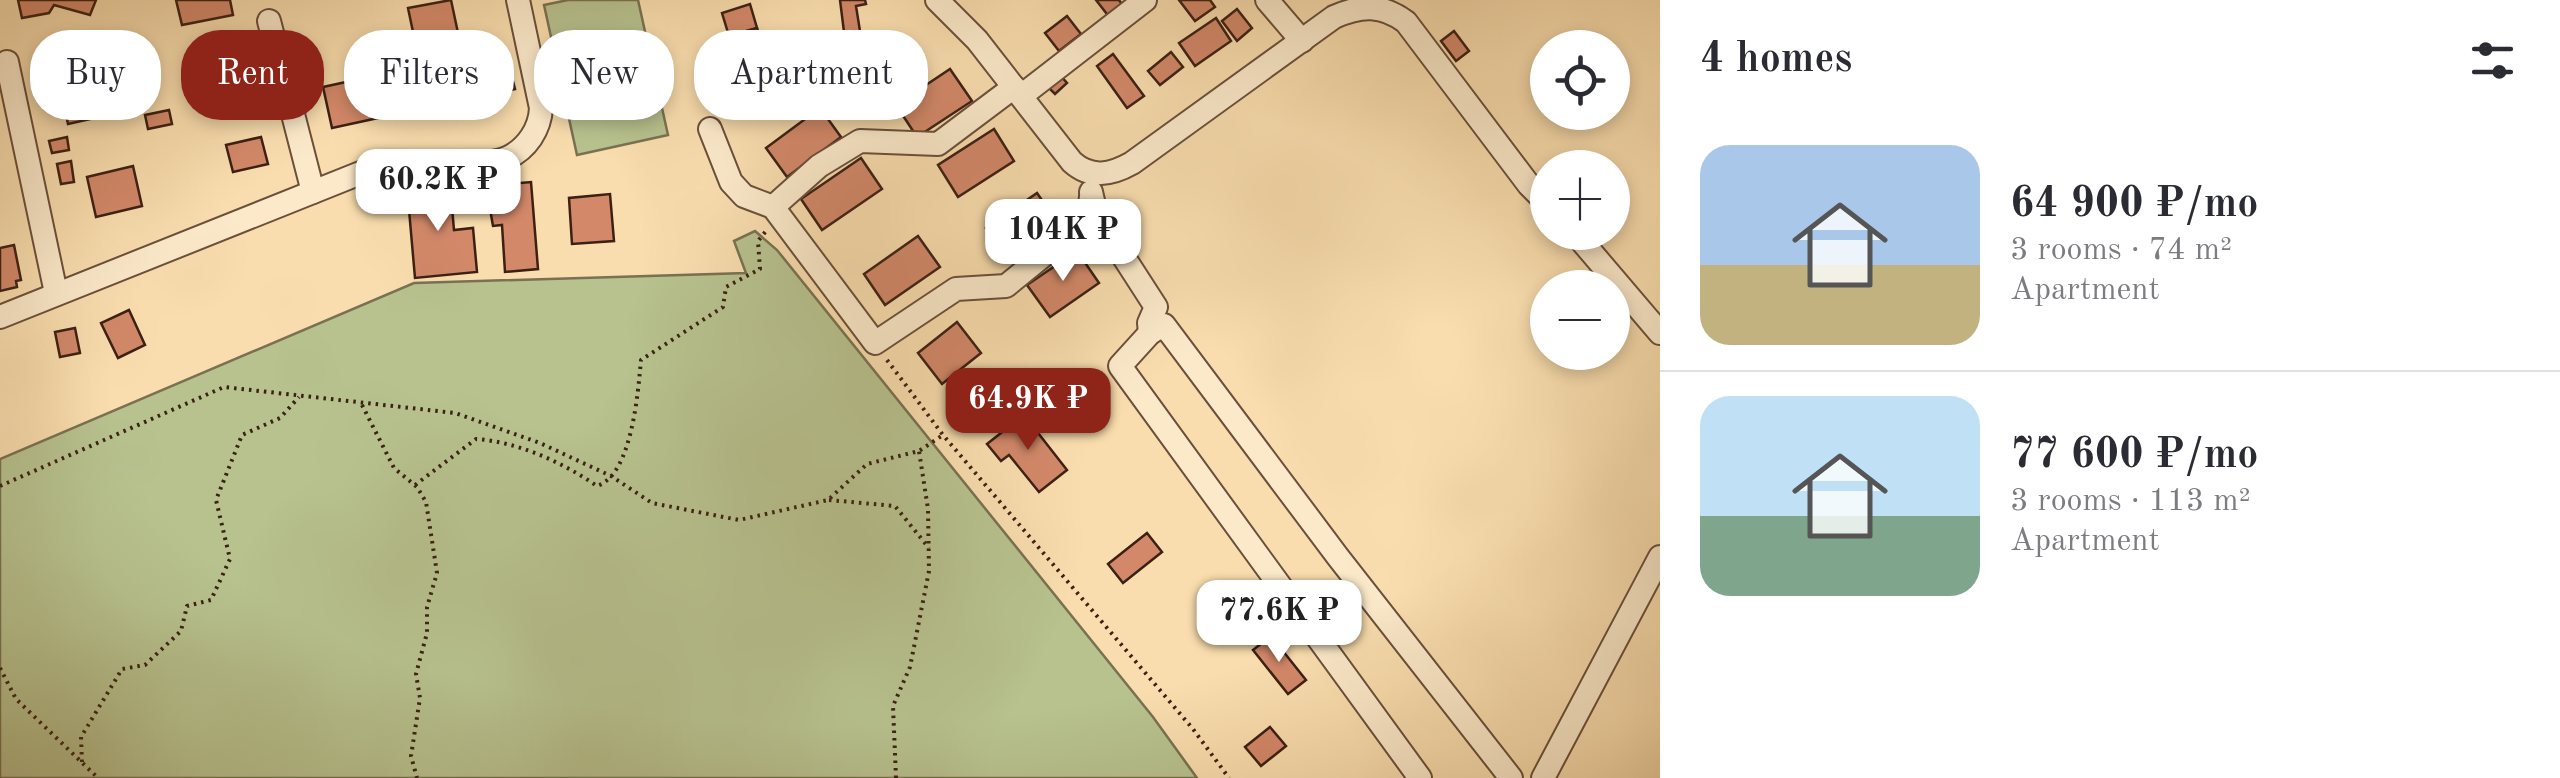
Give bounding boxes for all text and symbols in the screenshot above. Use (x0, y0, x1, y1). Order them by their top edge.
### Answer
chip: Buy (30, 30, 161, 120)
chip: Rent (181, 30, 324, 120)
chip: Filters (344, 30, 514, 120)
chip: New (534, 30, 674, 120)
chip: Apartment (694, 30, 928, 120)
map controls (1530, 30, 1630, 370)
button: locate (1530, 30, 1630, 130)
icon: filters (2465, 33, 2520, 88)
text: 4 homes (1700, 39, 1852, 81)
pin: 60.2K ₽ (346, 149, 530, 234)
button: + (1530, 150, 1630, 250)
text: 60.2K ₽ (378, 165, 498, 197)
text: 64 900 ₽/mo (2010, 184, 2258, 226)
icon: home (1780, 185, 1900, 305)
pin: 104K ₽ (982, 199, 1144, 284)
text: 104K ₽ (1007, 215, 1119, 247)
text: 3 rooms · 74 m² (2010, 235, 2232, 267)
button: − (1530, 270, 1630, 370)
text: Apartment (2010, 275, 2160, 307)
pin: 64.9K ₽ (936, 368, 1120, 453)
text: 64.9K ₽ (968, 384, 1088, 416)
text: 77 600 ₽/mo (2010, 435, 2258, 477)
icon: home (1780, 436, 1900, 556)
text: 3 rooms · 113 m² (2010, 486, 2251, 518)
text: Apartment (2010, 526, 2160, 558)
pin: 77.6K ₽ (1187, 580, 1371, 665)
text: 77.6K ₽ (1219, 596, 1339, 628)

